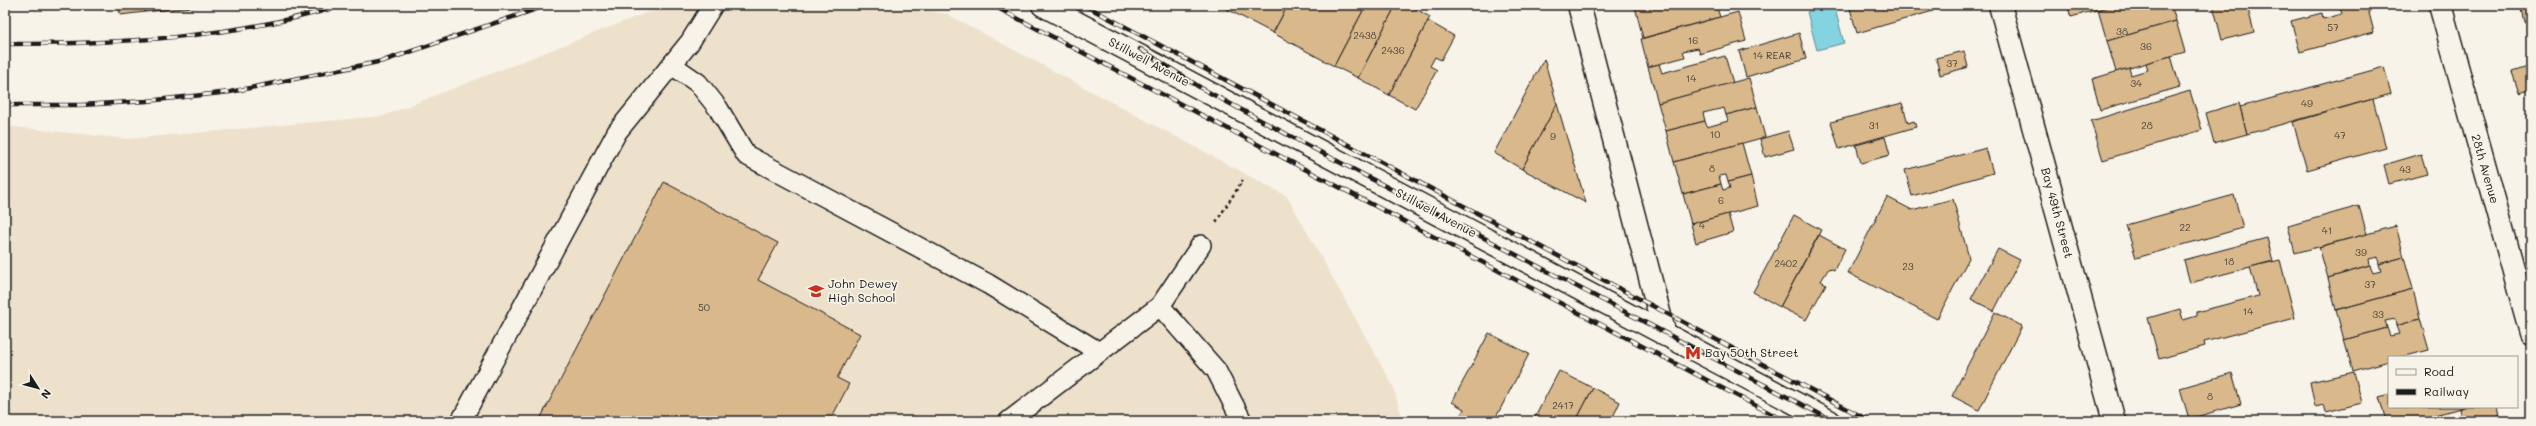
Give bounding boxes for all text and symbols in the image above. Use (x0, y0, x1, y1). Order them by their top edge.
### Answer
house number: 57 (2327, 20, 2339, 34)
house number: 38 (2116, 24, 2128, 38)
house number: 2438 (1353, 28, 1377, 42)
street label: Stillwell Avenue (1106, 33, 1193, 89)
house number: 16 (1688, 33, 1698, 47)
house number: 36 (2140, 39, 2152, 53)
house number: 2436 (1381, 43, 1405, 57)
house number: 14 REAR (1752, 48, 1792, 62)
house number: 37 (1946, 56, 1958, 70)
house number: 14 (1686, 71, 1696, 85)
house number: 34 (2130, 76, 2142, 90)
house number: 49 (2301, 96, 2313, 110)
house number: 31 (1869, 118, 1879, 132)
house number: 28 (2141, 118, 2153, 132)
house number: 10 (1710, 127, 1720, 141)
house number: 47 (2334, 128, 2346, 142)
house number: 9 (1550, 129, 1556, 143)
street label: 28th Avenue (2468, 132, 2503, 205)
house number: 8 (1709, 161, 1715, 175)
house number: 43 (2399, 162, 2411, 176)
street label: Bay 49th Street (2038, 166, 2078, 260)
street label: Stillwell Avenue (1393, 184, 1480, 240)
house number: 6 (1718, 193, 1724, 207)
house number: 4 (1699, 218, 1705, 232)
house number: 22 (2179, 220, 2191, 234)
house number: 41 (2322, 223, 2332, 237)
house number: 39 (2355, 245, 2367, 259)
house number: 18 (2224, 254, 2234, 268)
house number: 2402 (1774, 256, 1798, 270)
house number: 23 (1902, 259, 1914, 273)
place label: John Dewey High School (828, 275, 898, 305)
house number: 37 (2364, 277, 2376, 291)
school or university icon: John Dewey High School (807, 282, 825, 300)
house number: 50 (698, 300, 710, 314)
house number: 14 (2243, 304, 2253, 318)
house number: 33 (2372, 307, 2384, 321)
metro station icon: Bay 50th Street (1684, 344, 1702, 362)
place label: Bay 50th Street (1705, 344, 1799, 360)
legend (2388, 356, 2518, 408)
text: Road (2424, 363, 2454, 379)
north arrow (18, 368, 58, 408)
text: Railway (2424, 383, 2469, 399)
text: N (38, 386, 55, 402)
house number: 8 (2207, 389, 2213, 403)
house number: 2417 (1552, 398, 1574, 412)

